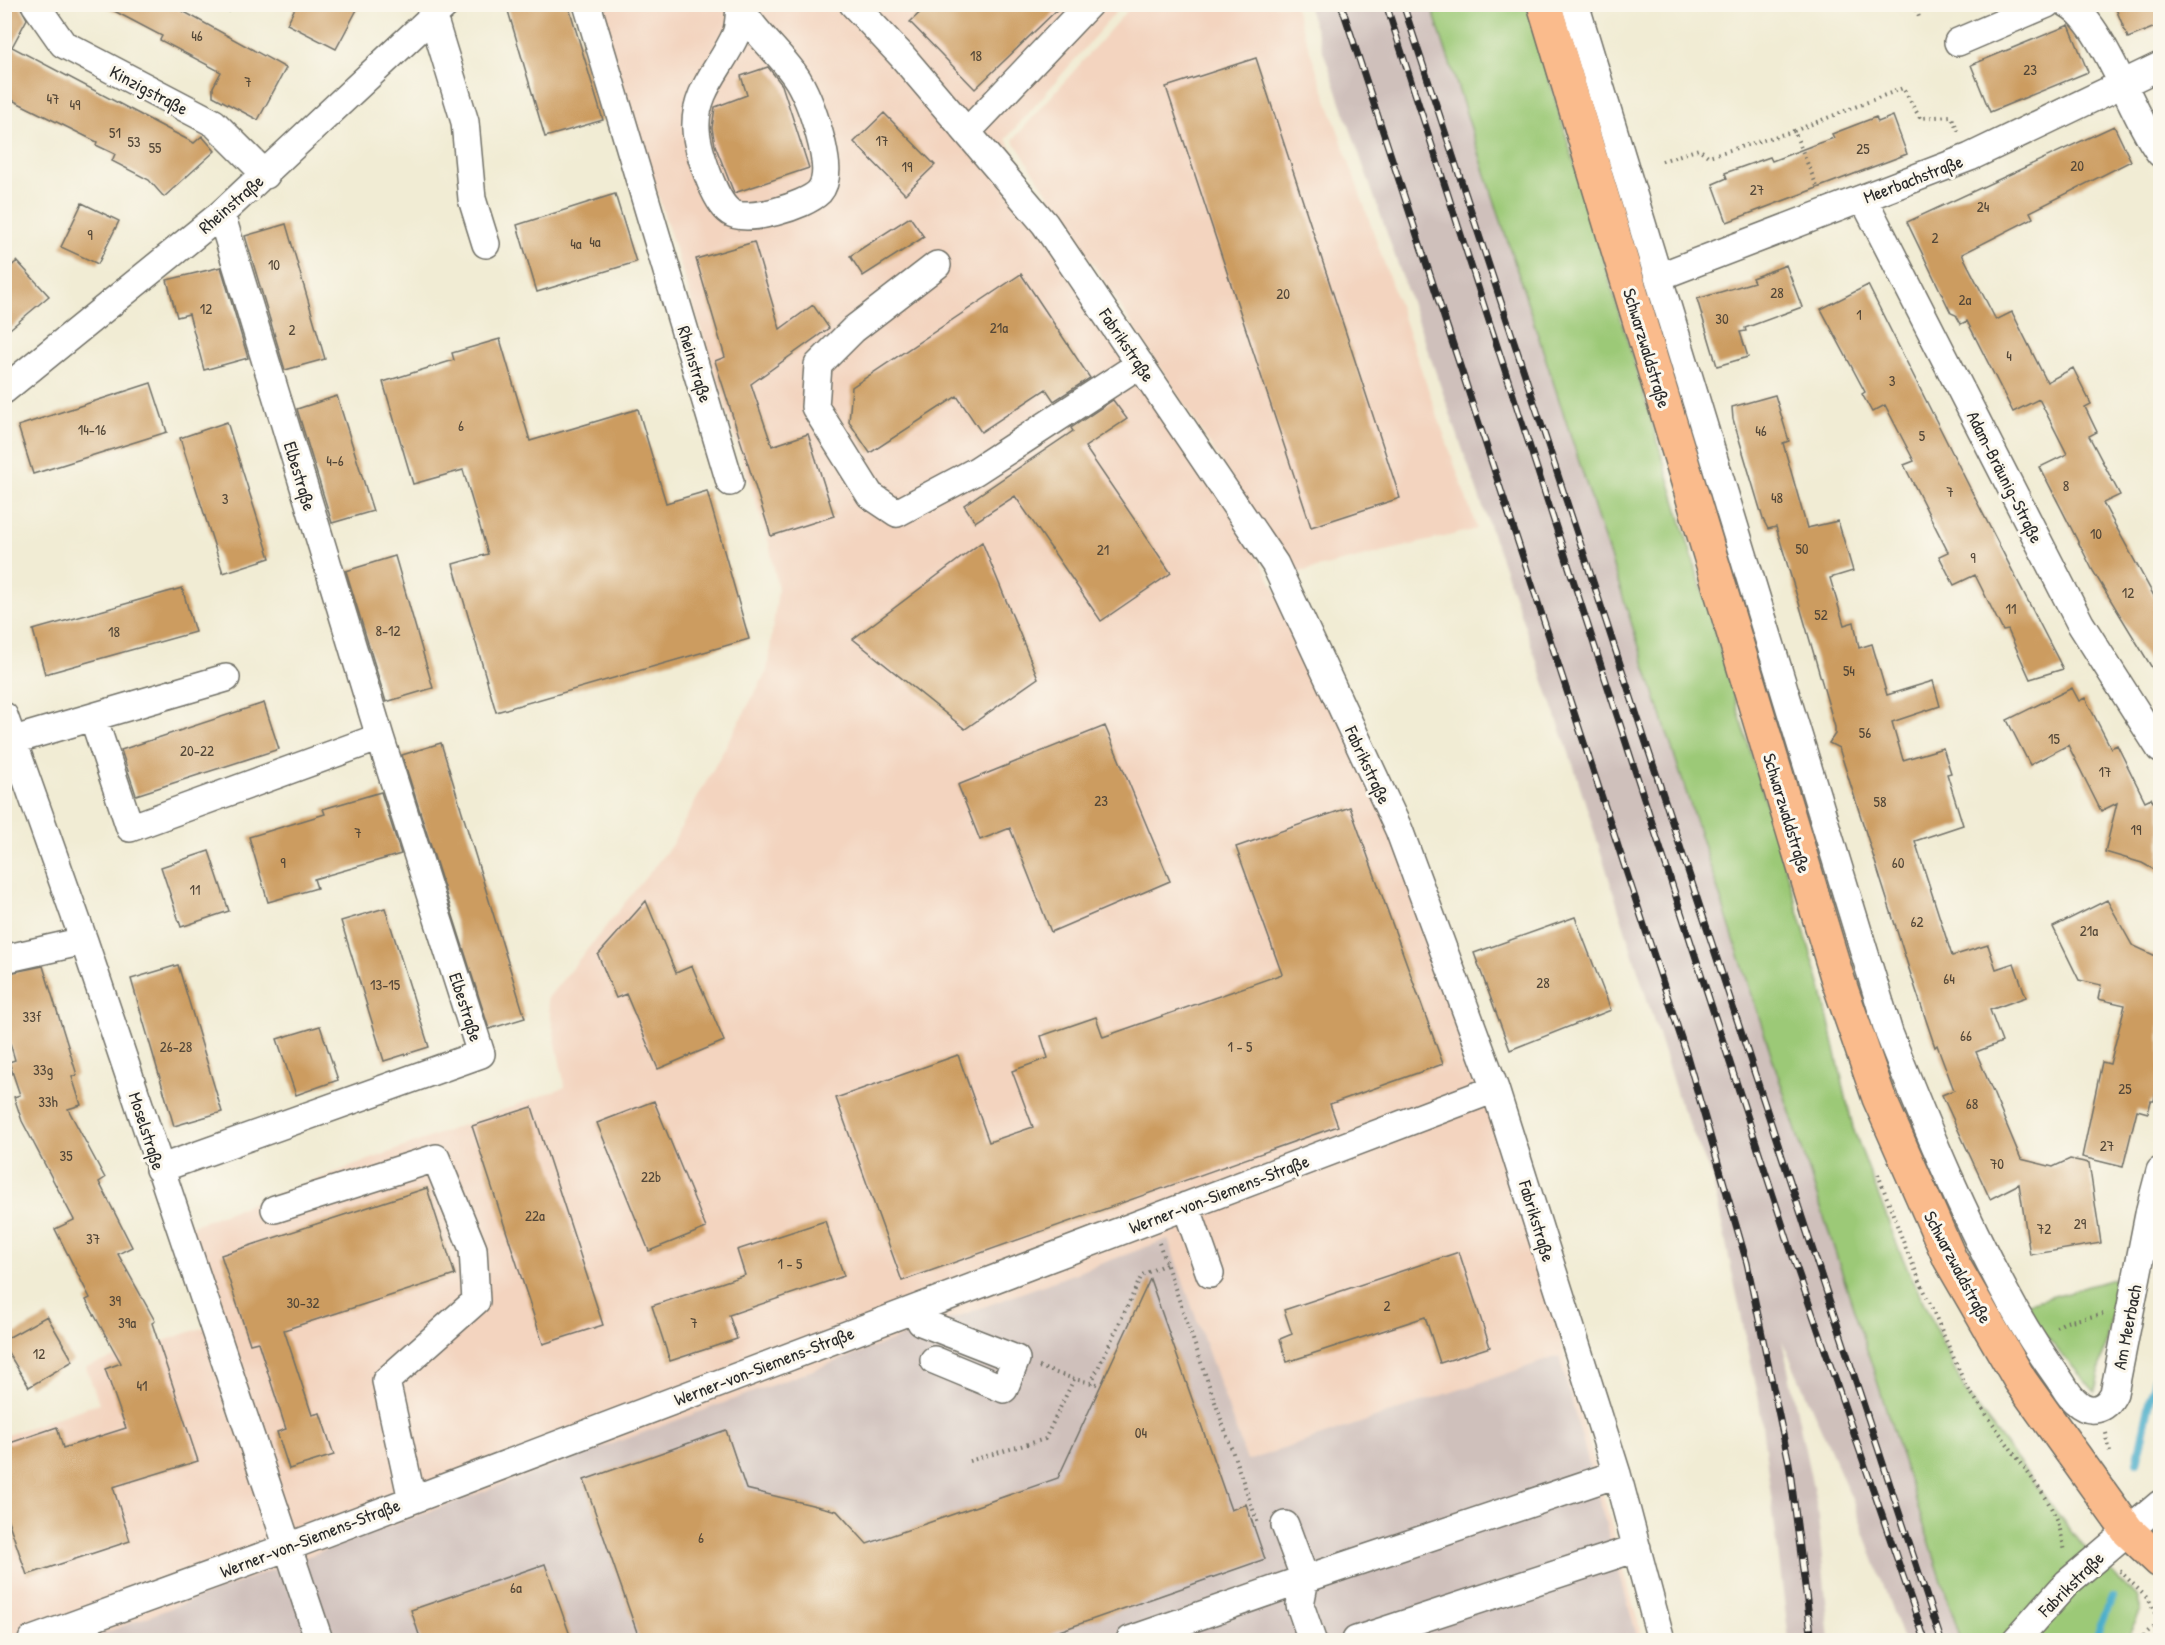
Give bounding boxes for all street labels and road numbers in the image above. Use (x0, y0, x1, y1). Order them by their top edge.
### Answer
street label: Kinzigstraße (106, 59, 192, 121)
street label: Meerbachstraße (1860, 149, 1966, 209)
street label: Rheinstraße (193, 169, 269, 239)
street label: Schwarzwaldstraße (1617, 285, 1677, 411)
street label: Fabrikstraße (1093, 303, 1161, 387)
street label: Rheinstraße (672, 323, 718, 405)
street label: Adam-Bräunig-Straße (1961, 407, 2049, 547)
street label: Elbestraße (278, 438, 322, 514)
street label: Fabrikstraße (1339, 721, 1397, 808)
street label: Schwarzwaldstraße (1757, 750, 1817, 876)
street label: Elbestraße (443, 969, 489, 1045)
street label: Moselstraße (123, 1089, 171, 1173)
street label: Werner-von-Siemens-Straße (1125, 1148, 1313, 1240)
street label: Fabrikstraße (1513, 1176, 1561, 1265)
street label: Schwarzwaldstraße (1918, 1206, 1998, 1328)
street label: Am Meerbach (2107, 1282, 2148, 1372)
street label: Werner-von-Siemens-Straße (670, 1320, 858, 1412)
street label: Werner-von-Siemens-Straße (216, 1492, 404, 1584)
street label: Fabrikstraße (2032, 1546, 2109, 1623)

